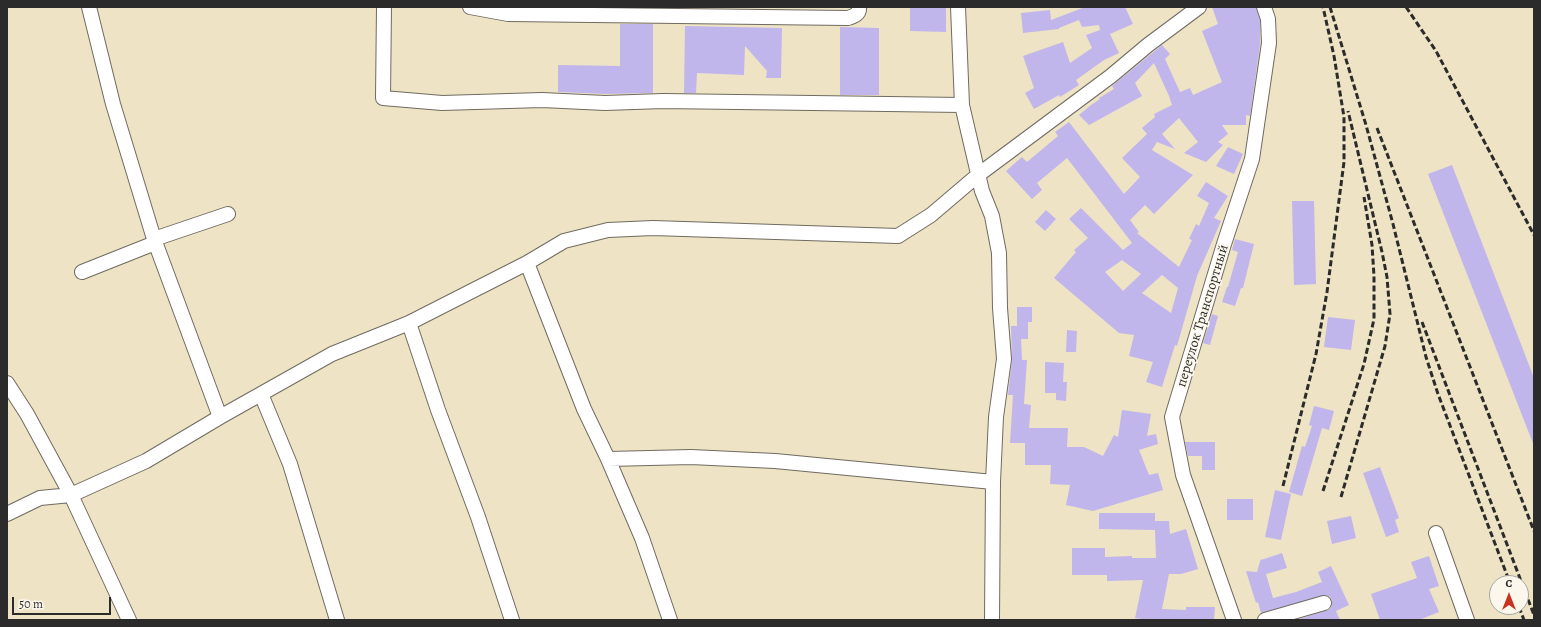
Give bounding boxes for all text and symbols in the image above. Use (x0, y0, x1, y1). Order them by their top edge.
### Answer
street label: переулок Транспортный (1173, 243, 1233, 389)
north arrow (1489, 575, 1529, 615)
text: С (1506, 576, 1512, 591)
scale bar (14, 589, 113, 615)
text: 50 m (19, 596, 43, 612)

